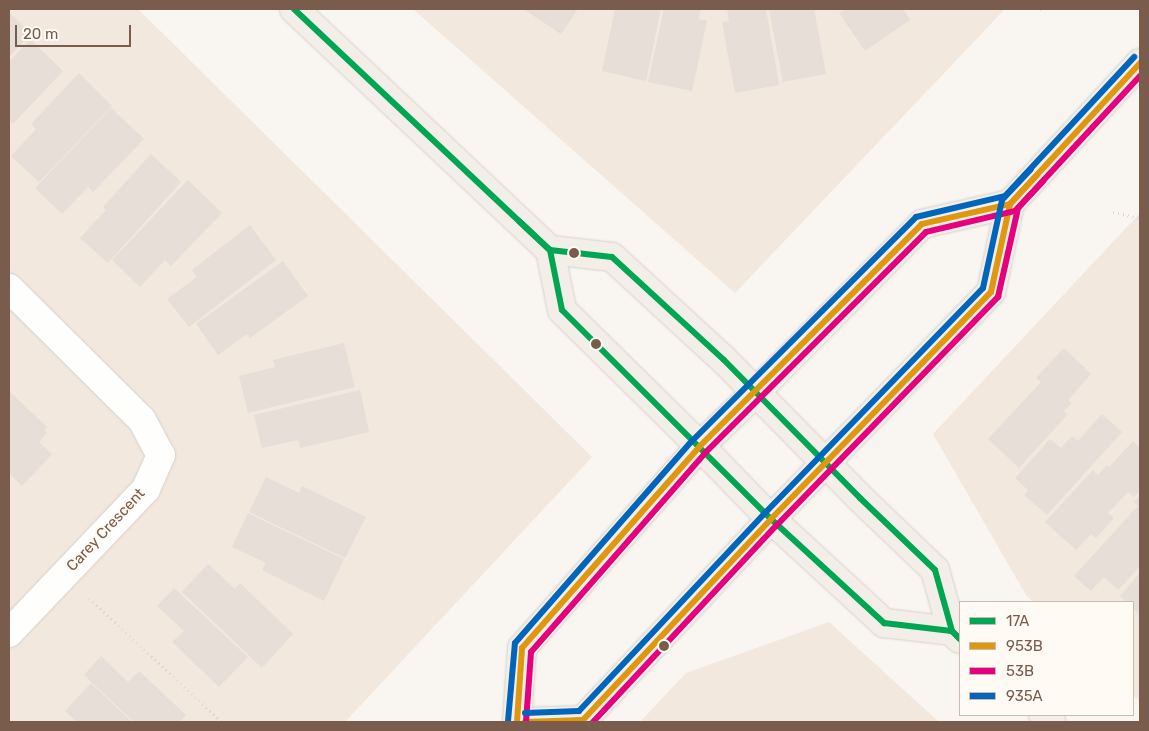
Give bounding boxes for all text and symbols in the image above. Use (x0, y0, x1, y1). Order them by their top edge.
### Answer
scale bar (18, 15, 134, 47)
text: 20 m (23, 25, 58, 43)
unlabelled marker (569, 248, 579, 258)
unlabelled marker (591, 339, 601, 349)
street label: Carey Crescent (63, 485, 149, 575)
legend (959, 601, 1134, 716)
text: 17A (1006, 612, 1029, 630)
text: 953B (1006, 637, 1043, 655)
unlabelled marker (659, 641, 669, 651)
text: 53B (1006, 662, 1034, 680)
text: 935A (1006, 687, 1043, 705)

